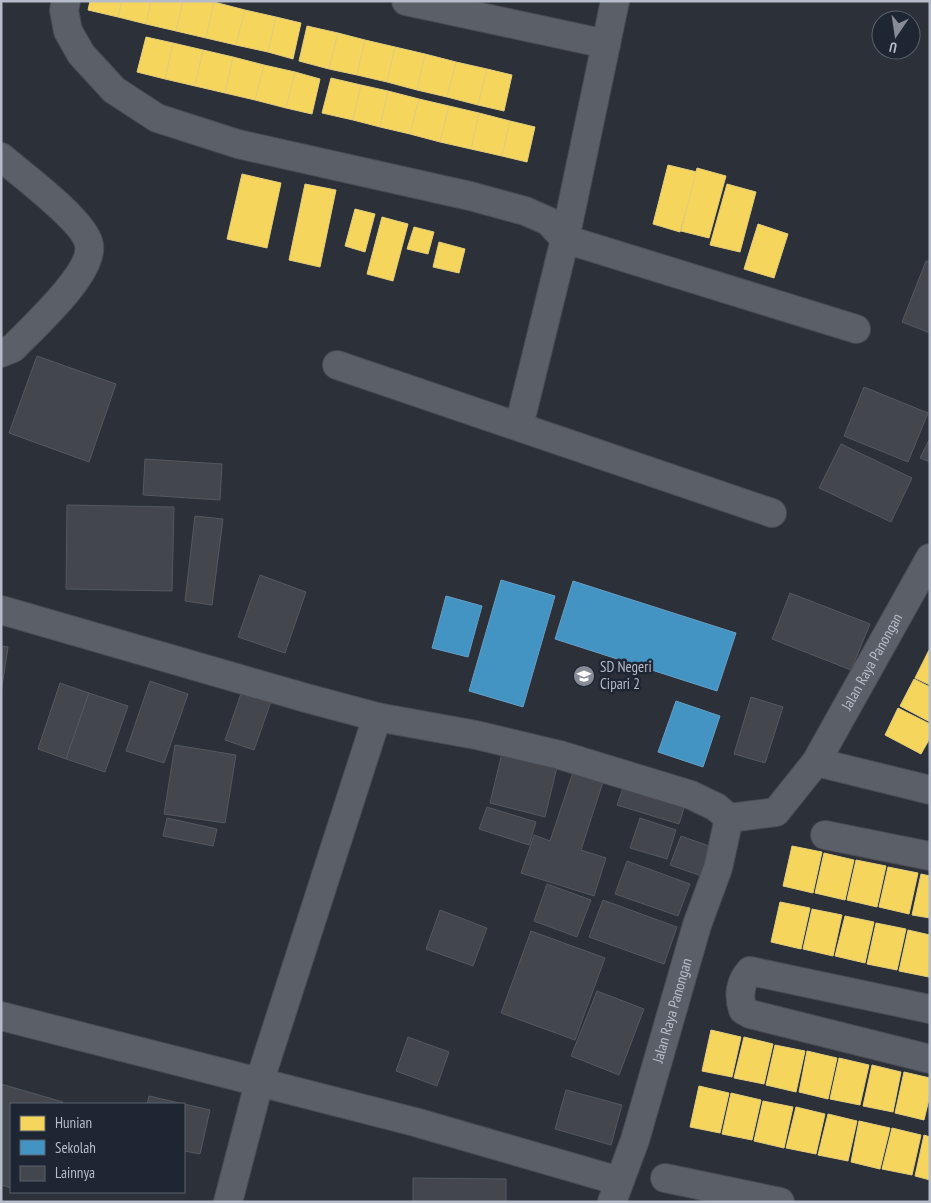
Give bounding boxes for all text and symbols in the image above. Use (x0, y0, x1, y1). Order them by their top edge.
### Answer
north arrow (871, 10, 921, 60)
text: U (888, 38, 899, 57)
street label: Jalan Raya Panongan (836, 610, 906, 714)
place label: SD Negeri Cipari 2 (600, 657, 652, 693)
school or university icon: SD Negeri Cipari 2 (572, 664, 596, 688)
street label: Jalan Raya Panongan (648, 956, 696, 1066)
legend (10, 1103, 185, 1193)
text: Hunian (55, 1113, 92, 1132)
text: Sekolah (55, 1138, 96, 1157)
text: Lainnya (55, 1163, 95, 1182)

